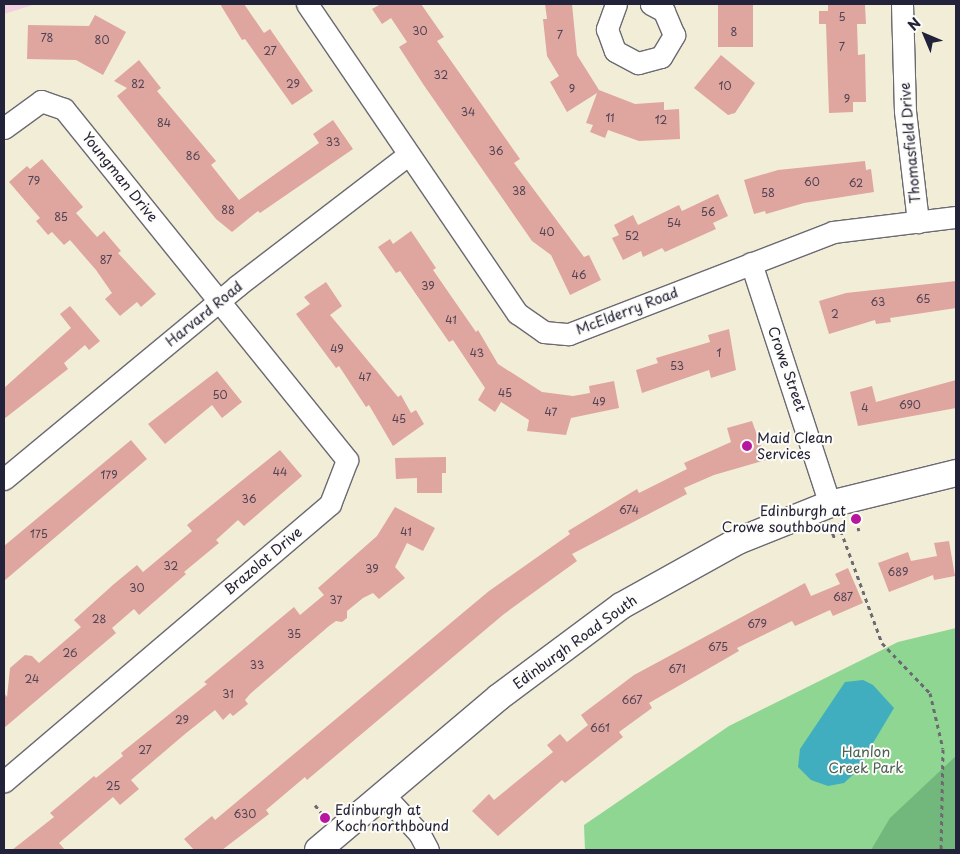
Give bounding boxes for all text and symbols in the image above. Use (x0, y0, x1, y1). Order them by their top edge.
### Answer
house number: 5 (838, 10, 846, 24)
north arrow (900, 10, 950, 60)
text: N (903, 13, 925, 35)
house number: 30 (412, 24, 428, 38)
house number: 8 (731, 25, 737, 39)
house number: 7 (557, 28, 563, 42)
house number: 78 (41, 31, 53, 45)
house number: 80 (95, 33, 109, 47)
house number: 7 (839, 40, 845, 54)
house number: 27 (263, 44, 277, 58)
house number: 32 (434, 68, 448, 82)
house number: 82 (131, 77, 145, 91)
house number: 29 (286, 77, 300, 91)
house number: 10 (719, 79, 731, 93)
house number: 9 (569, 82, 575, 96)
street label: Thomasfield Drive (896, 82, 924, 204)
house number: 9 (844, 92, 850, 106)
house number: 34 (461, 105, 475, 119)
house number: 11 (605, 111, 615, 125)
house number: 12 (655, 113, 667, 127)
house number: 84 (157, 116, 171, 130)
street label: Youngman Drive (79, 129, 161, 225)
house number: 33 (326, 135, 340, 149)
house number: 36 (489, 144, 503, 158)
house number: 86 (186, 149, 200, 163)
house number: 79 (28, 174, 40, 188)
house number: 60 (804, 175, 820, 189)
house number: 62 (849, 176, 863, 190)
house number: 38 (512, 184, 526, 198)
house number: 58 (761, 186, 775, 200)
house number: 88 (221, 203, 235, 217)
house number: 56 (701, 205, 715, 219)
house number: 85 (54, 210, 68, 224)
house number: 54 (667, 216, 681, 230)
house number: 40 (539, 225, 555, 239)
house number: 52 (625, 229, 639, 243)
house number: 87 (100, 253, 112, 267)
house number: 46 (572, 268, 586, 282)
street label: Harvard Road (162, 278, 246, 350)
house number: 39 (421, 279, 435, 293)
street label: McElderry Road (574, 284, 680, 338)
house number: 65 (916, 292, 930, 306)
house number: 63 (871, 295, 885, 309)
house number: 2 (831, 307, 839, 321)
house number: 41 (445, 313, 457, 327)
street label: Crowe Street (765, 324, 809, 414)
house number: 49 (330, 342, 344, 356)
house number: 43 (470, 346, 484, 360)
house number: 1 (717, 346, 721, 360)
house number: 53 (670, 359, 684, 373)
house number: 47 (359, 370, 371, 384)
house number: 45 (498, 386, 512, 400)
house number: 50 (212, 388, 228, 402)
house number: 49 (592, 395, 606, 409)
house number: 690 (899, 398, 921, 412)
house number: 4 (861, 401, 869, 415)
house number: 47 (545, 405, 557, 419)
house number: 45 (392, 412, 406, 426)
place label: Maid Clean Services (757, 430, 835, 462)
marker: Maid Clean Services (741, 440, 753, 452)
house number: 44 (273, 465, 287, 479)
house number: 179 (100, 468, 118, 482)
house number: 36 (242, 492, 256, 506)
house number: 674 (619, 503, 639, 517)
place label: Edinburgh at Crowe southbound (723, 503, 846, 536)
marker: Edinburgh at Crowe southbound (850, 513, 862, 525)
street label: Brazolot Drive (220, 523, 306, 599)
house number: 41 (400, 525, 412, 539)
house number: 175 (30, 527, 48, 541)
house number: 32 (164, 559, 178, 573)
house number: 39 (365, 562, 379, 576)
house number: 689 (888, 565, 908, 579)
house number: 30 (129, 581, 145, 595)
house number: 687 (833, 590, 853, 604)
street label: Edinburgh Road South (510, 592, 640, 692)
house number: 37 (330, 593, 342, 607)
house number: 28 (92, 612, 106, 626)
house number: 679 (747, 617, 767, 631)
house number: 35 (287, 627, 301, 641)
house number: 675 (708, 640, 728, 654)
house number: 26 (62, 646, 78, 660)
house number: 33 (250, 658, 264, 672)
house number: 671 (668, 662, 686, 676)
house number: 24 (25, 672, 39, 686)
house number: 31 (222, 687, 234, 701)
house number: 667 (622, 693, 642, 707)
house number: 29 (175, 713, 189, 727)
house number: 661 (590, 721, 610, 735)
house number: 27 (138, 743, 152, 757)
park label: Hanlon Creek Park (828, 744, 904, 776)
house number: 25 (106, 779, 120, 793)
place label: Edinburgh at Koch northbound (335, 802, 450, 834)
house number: 630 (234, 807, 256, 821)
marker: Edinburgh at Koch northbound (319, 812, 331, 824)

